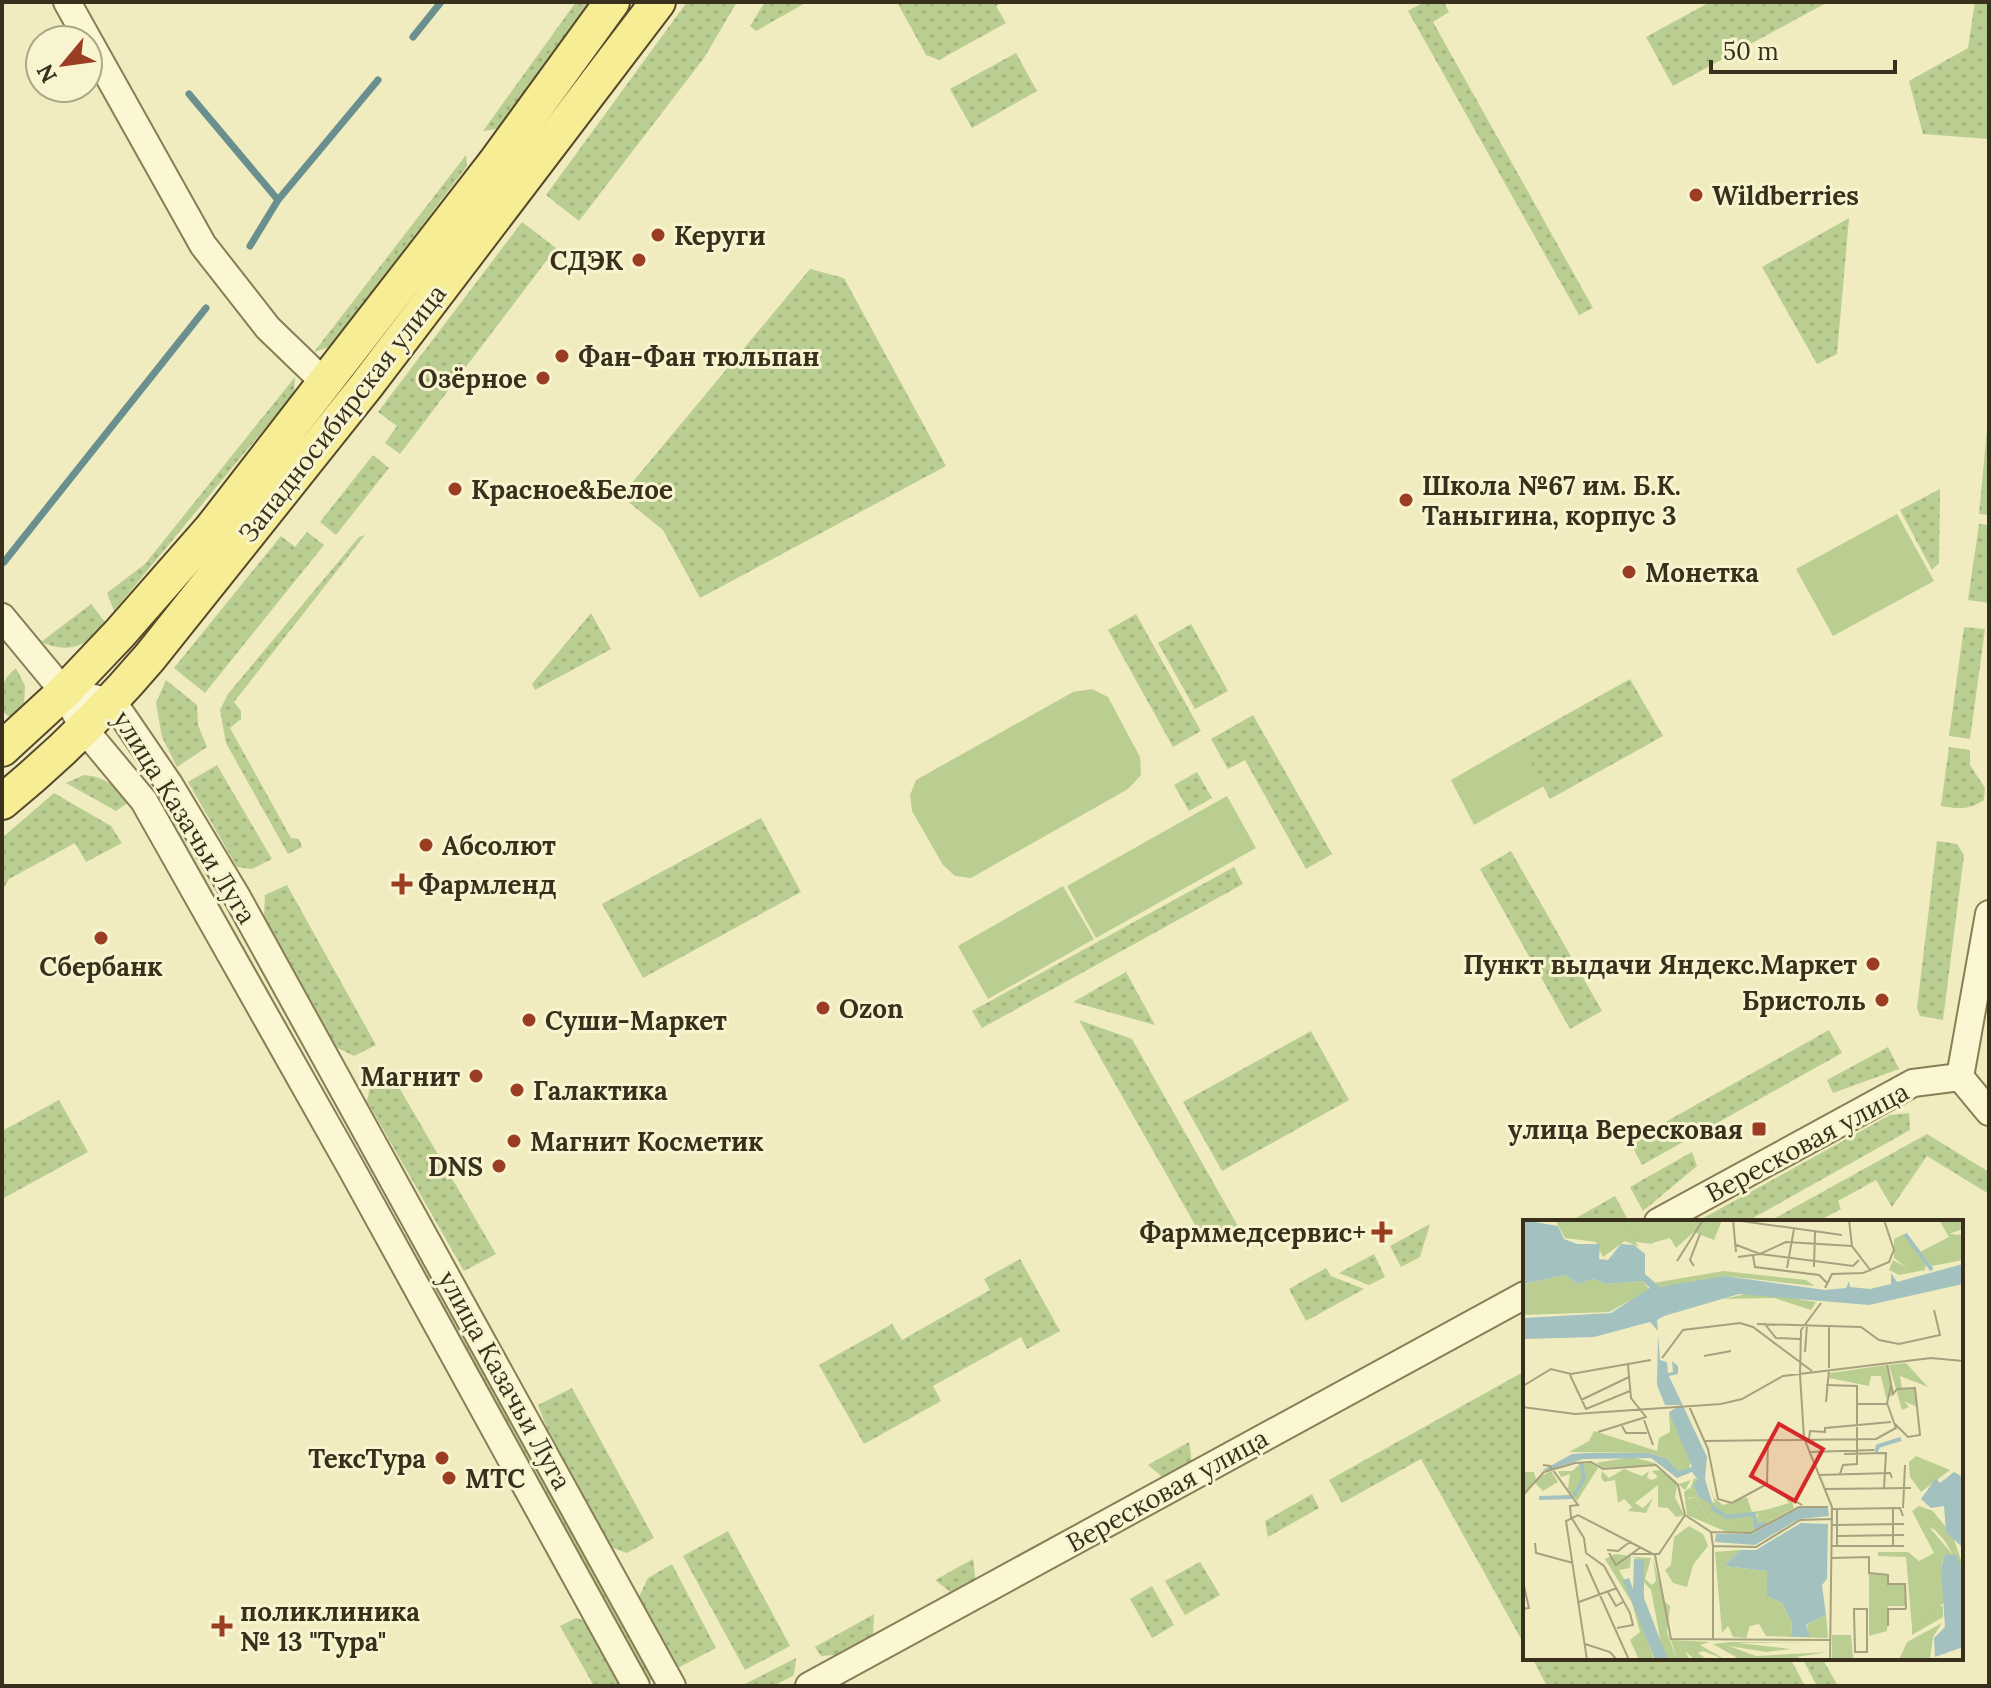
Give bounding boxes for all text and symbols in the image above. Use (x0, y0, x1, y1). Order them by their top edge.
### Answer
north arrow (24, 24, 104, 104)
scale bar (1711, 24, 1895, 74)
text: 50 m (1723, 36, 1779, 67)
text: N (30, 59, 63, 88)
place label: Wildberries (1712, 179, 1859, 212)
marker: Wildberries (1687, 186, 1705, 204)
place label: Керуги (674, 219, 766, 252)
marker: Керуги (649, 226, 667, 244)
place label: СДЭК (550, 244, 623, 277)
marker: СДЭК (630, 251, 648, 269)
street label: Западносибирская улица (231, 277, 453, 549)
place label: Фан-Фан тюльпан (578, 340, 819, 373)
marker: Фан-Фан тюльпан (553, 347, 571, 365)
place label: Озёрное (418, 362, 527, 395)
marker: Озёрное (534, 369, 552, 387)
place label: Школа №67 им. Б.К. Таныгина, корпус 3 (1422, 469, 1681, 532)
place label: Красное&Белое (471, 473, 673, 506)
marker: Красное&Белое (446, 480, 464, 498)
marker: Школа №67 им. Б.К. Таныгина, корпус 3 (1397, 491, 1415, 509)
place label: Монетка (1645, 556, 1759, 589)
marker: Монетка (1620, 563, 1638, 581)
street label: улица Казачьи Луга (106, 704, 264, 930)
place label: Абсолют (442, 829, 556, 862)
marker: Абсолют (417, 836, 435, 854)
place label: Фармленд (418, 868, 556, 901)
marker: Фармленд (393, 875, 411, 893)
marker: Сбербанк (92, 929, 110, 947)
place label: Пункт выдачи Яндекс.Маркет (1463, 948, 1857, 981)
place label: Сбербанк (39, 950, 163, 983)
marker: Пункт выдачи Яндекс.Маркет (1864, 955, 1882, 973)
place label: Бристоль (1742, 984, 1866, 1017)
marker: Бристоль (1873, 991, 1891, 1009)
place label: Ozon (839, 992, 904, 1025)
marker: Ozon (814, 999, 832, 1017)
place label: Суши-Маркет (545, 1004, 727, 1037)
marker: Суши-Маркет (520, 1011, 538, 1029)
place label: Магнит (360, 1060, 460, 1093)
marker: Магнит (467, 1067, 485, 1085)
place label: Галактика (533, 1074, 668, 1107)
street label: Вересковая улица (1700, 1075, 1914, 1209)
marker: Галактика (508, 1081, 526, 1099)
place label: улица Вересковая (1508, 1113, 1743, 1146)
marker: улица Вересковая (1750, 1120, 1768, 1138)
place label: Магнит Косметик (530, 1125, 764, 1158)
marker: Магнит Косметик (505, 1132, 523, 1150)
place label: DNS (428, 1150, 483, 1183)
marker: DNS (490, 1157, 508, 1175)
place label: Фарммедсервис+ (1139, 1216, 1366, 1249)
inset map (1523, 1220, 1963, 1660)
marker: Фарммедсервис+ (1373, 1223, 1391, 1241)
street label: улица Казачьи Луга (431, 1265, 579, 1495)
street label: Вересковая улица (1060, 1421, 1274, 1559)
place label: ТексТура (308, 1442, 426, 1475)
marker: ТексТура (433, 1449, 451, 1467)
place label: МТС (465, 1462, 525, 1495)
marker: МТС (440, 1469, 458, 1487)
place label: поликлиника № 13 "Тура" (240, 1595, 420, 1658)
marker: поликлиника № 13 "Тура" (211, 1615, 233, 1637)

